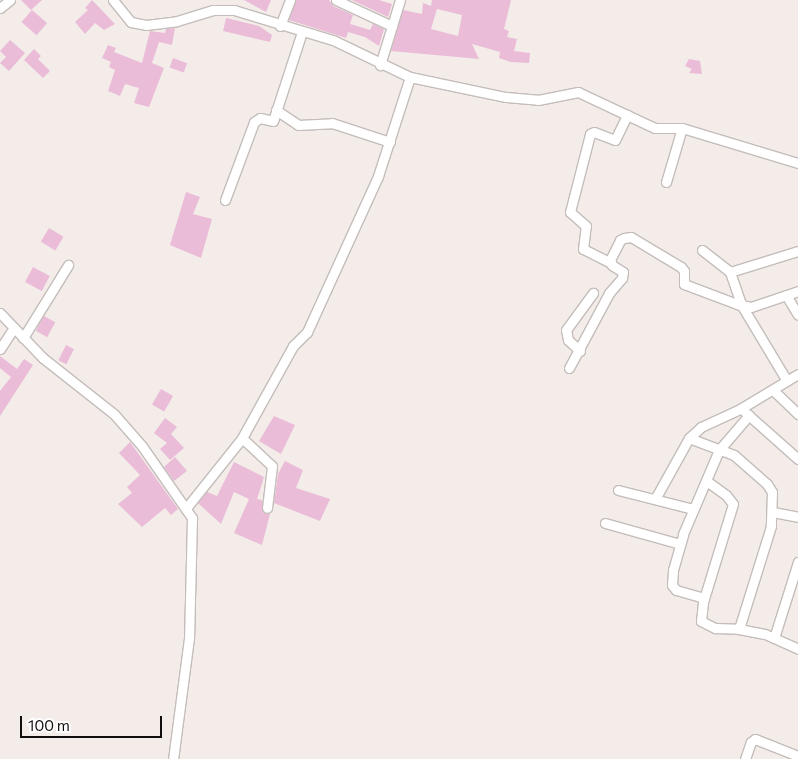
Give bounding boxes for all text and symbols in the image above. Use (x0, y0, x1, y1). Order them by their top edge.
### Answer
scale bar (22, 706, 165, 738)
text: 100 m (28, 716, 70, 734)

